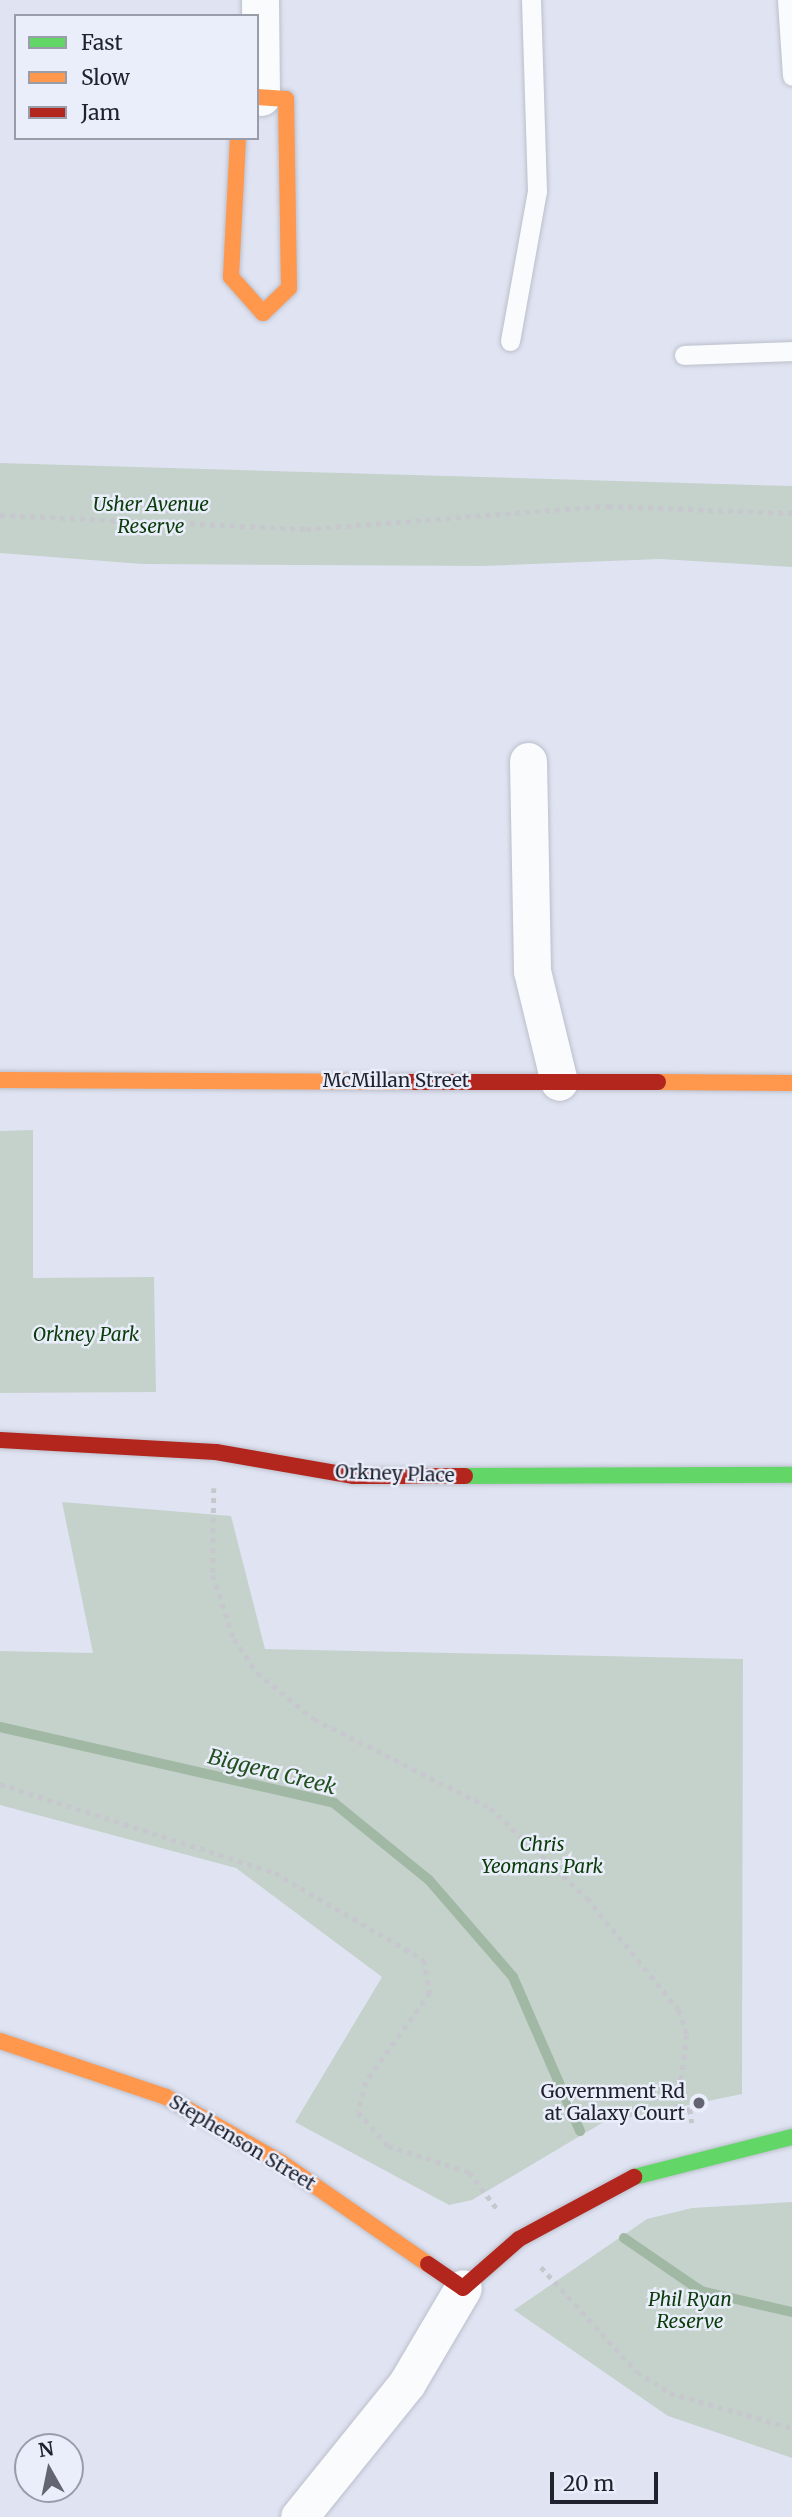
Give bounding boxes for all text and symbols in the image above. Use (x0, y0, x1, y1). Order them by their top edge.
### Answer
legend (14, 14, 259, 140)
text: Fast (81, 29, 123, 56)
text: Slow (81, 64, 130, 91)
text: Jam (81, 99, 120, 126)
park label: Usher Avenue Reserve (93, 494, 209, 538)
street label: McMillan Street (323, 1070, 469, 1092)
park label: Orkney Park (33, 1324, 139, 1346)
street label: Orkney Place (335, 1461, 455, 1487)
water label: Biggera Creek (205, 1744, 339, 1800)
park label: Chris Yeomans Park (481, 1834, 603, 1878)
place label: Government Rd at Galaxy Court (541, 2081, 685, 2125)
street label: Stephenson Street (165, 2090, 319, 2196)
marker: Government Rd at Galaxy Court (691, 2095, 707, 2111)
park label: Phil Ryan Reserve (648, 2289, 732, 2333)
north arrow (14, 2433, 84, 2503)
text: N (37, 2436, 55, 2462)
scale bar (554, 2458, 662, 2502)
text: 20 m (563, 2470, 614, 2497)

